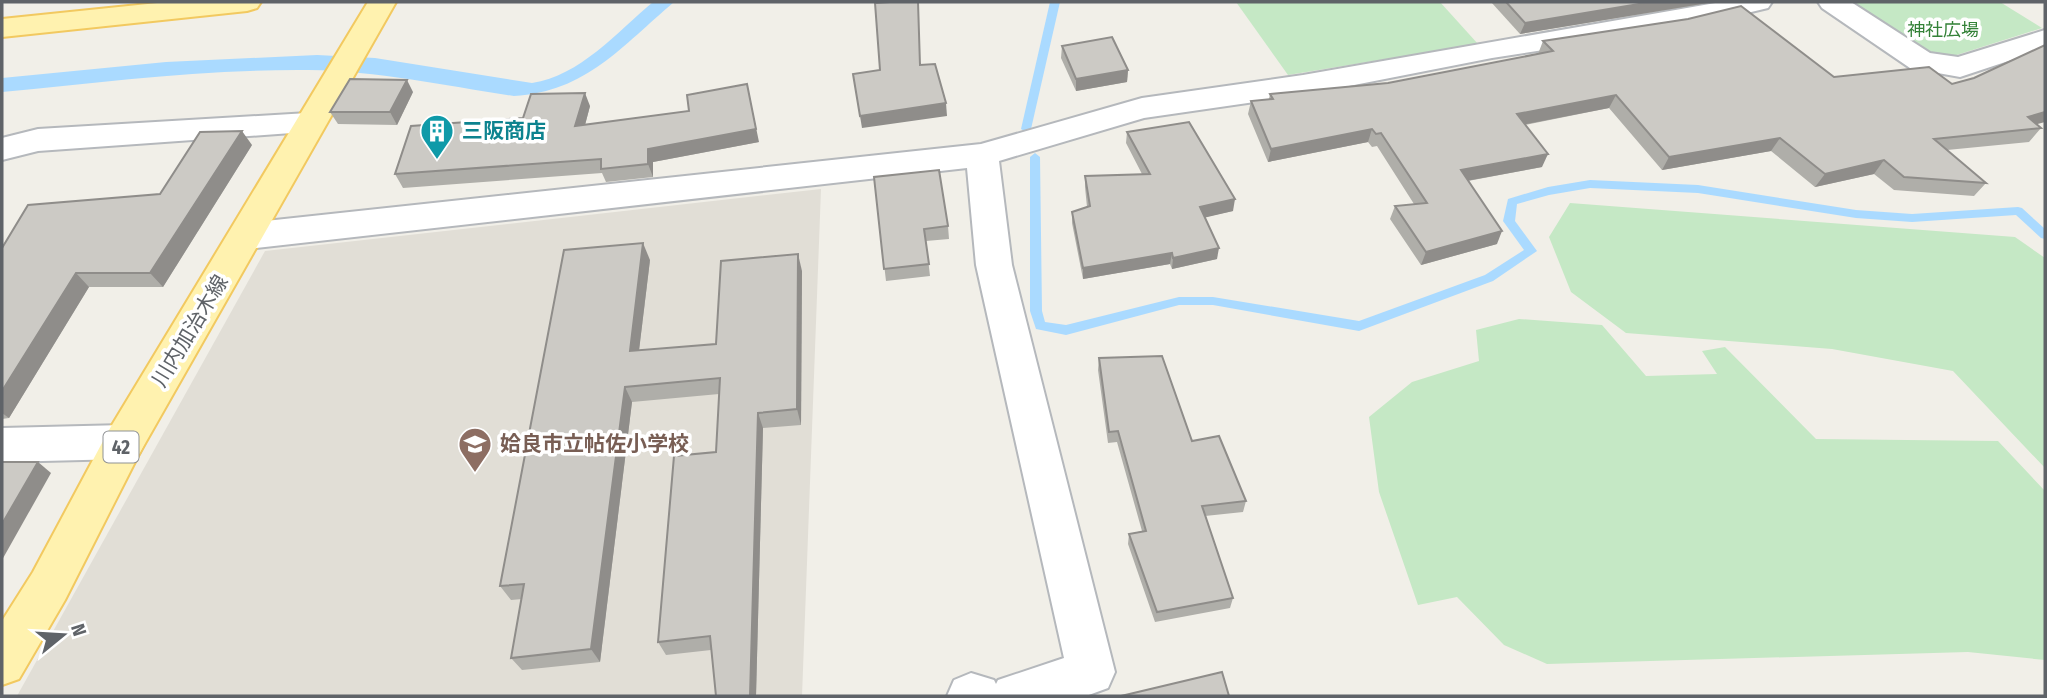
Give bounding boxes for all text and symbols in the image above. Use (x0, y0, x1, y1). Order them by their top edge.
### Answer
park label: 神社広場 (1907, 19, 1979, 41)
building icon: 三阪商店 (418, 112, 456, 161)
place label: 三阪商店 (462, 118, 546, 144)
street label: 川内加治木線 (146, 270, 234, 392)
school or university icon: 姶良市立帖佐小学校 (456, 425, 494, 474)
place label: 姶良市立帖佐小学校 (500, 431, 689, 457)
road number: 42 (104, 432, 138, 462)
north arrow (28, 600, 98, 670)
text: N (66, 621, 91, 639)

